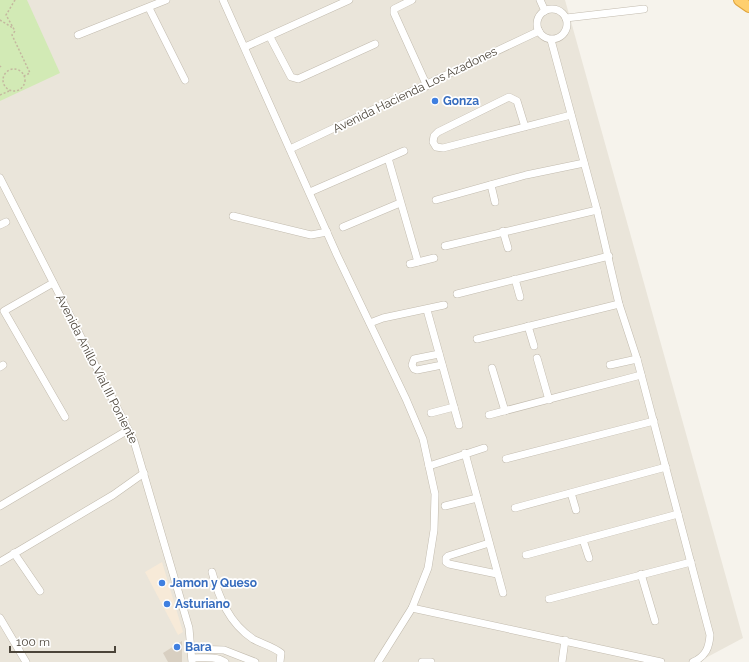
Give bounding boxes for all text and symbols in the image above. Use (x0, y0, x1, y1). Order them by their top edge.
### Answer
street label: Avenida Hacienda Los Azadones (331, 44, 499, 136)
place label: Gonza (443, 94, 479, 108)
marker: Gonza (430, 96, 440, 106)
street label: Avenida Anillo Vial III Poniente (53, 292, 141, 446)
place label: Jamon y Queso (170, 576, 257, 590)
marker: Jamon y Queso (157, 578, 167, 588)
place label: Asturiano (175, 597, 230, 611)
marker: Asturiano (162, 599, 172, 609)
scale bar (10, 628, 115, 654)
text: 100 m (16, 635, 50, 649)
place label: Bara (185, 640, 212, 654)
marker: Bara (172, 642, 182, 652)

